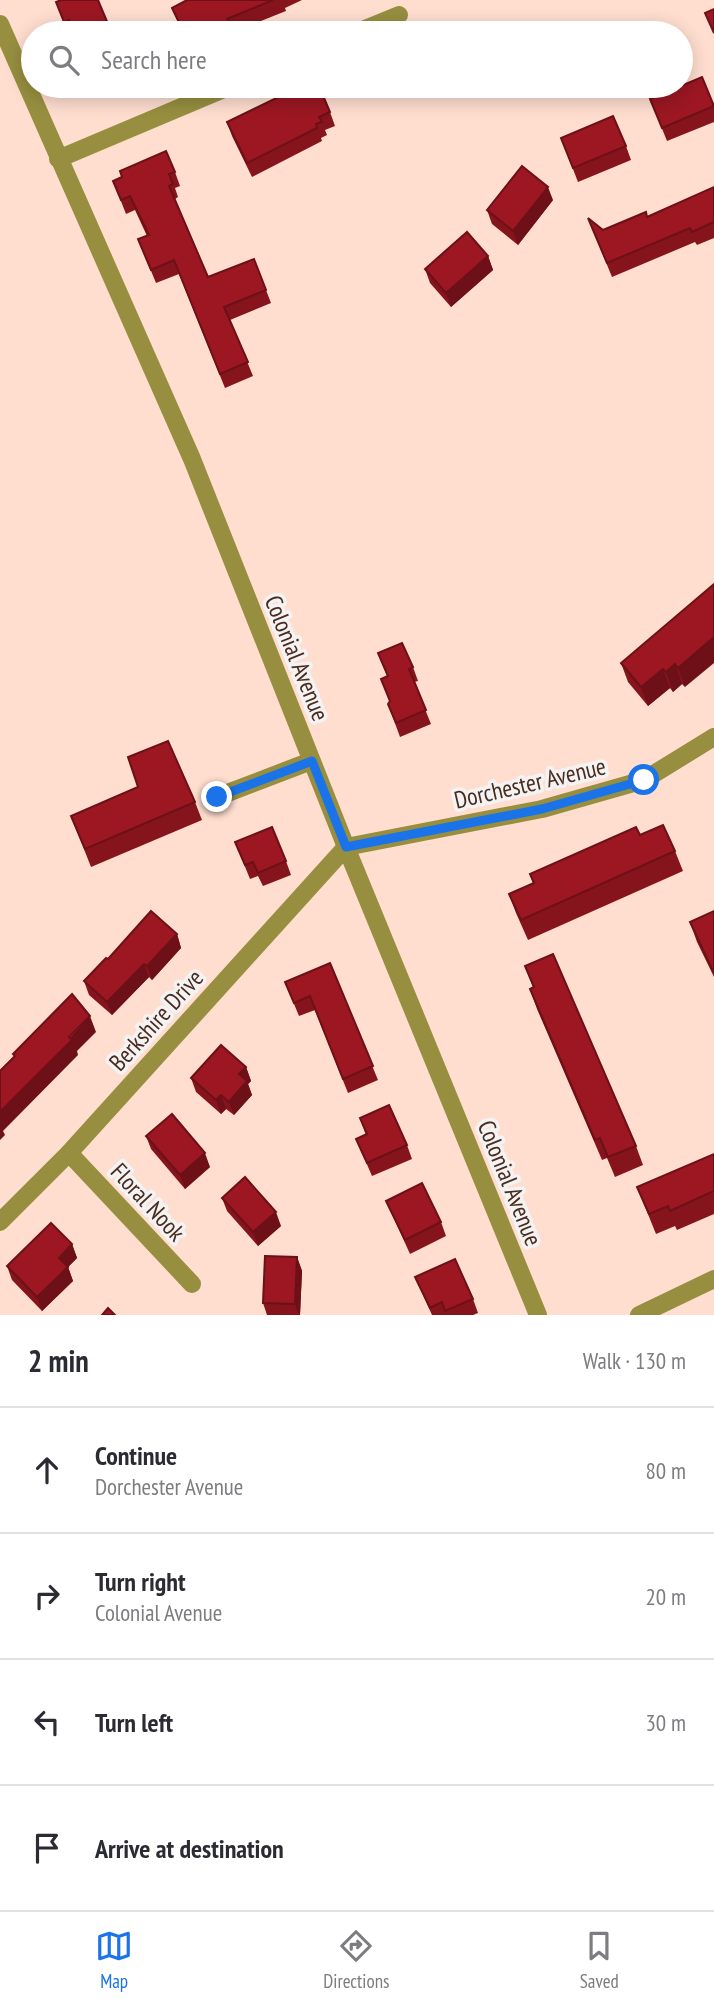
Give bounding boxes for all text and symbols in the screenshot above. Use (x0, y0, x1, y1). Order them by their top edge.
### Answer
search box (21, 21, 693, 98)
icon: search (45, 41, 83, 79)
text: Search here (101, 43, 207, 76)
street label: Colonial Avenue (258, 591, 336, 725)
street label: Dorchester Avenue (451, 750, 609, 816)
route start (628, 764, 659, 795)
route end (201, 781, 232, 812)
street label: Berkshire Drive (102, 963, 210, 1077)
street label: Colonial Avenue (471, 1116, 549, 1250)
street label: Floral Nook (104, 1156, 192, 1248)
text: 2 min (28, 1341, 89, 1380)
text: Walk · 130 m (583, 1346, 686, 1375)
text: Continue (95, 1439, 177, 1472)
icon: ahead (28, 1451, 66, 1489)
text: 80 m (645, 1456, 686, 1485)
text: Dorchester Avenue (95, 1472, 243, 1501)
text: Turn right (95, 1565, 186, 1598)
icon: right (28, 1577, 66, 1615)
text: 20 m (645, 1582, 686, 1611)
text: Colonial Avenue (95, 1598, 222, 1627)
icon: left (28, 1703, 66, 1741)
text: Turn left (95, 1706, 173, 1739)
text: 30 m (645, 1708, 686, 1737)
icon: arrive (28, 1829, 66, 1867)
text: Arrive at destination (95, 1832, 284, 1865)
tab: Map (95, 1927, 133, 1993)
tab: Directions (323, 1927, 389, 1993)
tab: Saved (580, 1927, 619, 1993)

